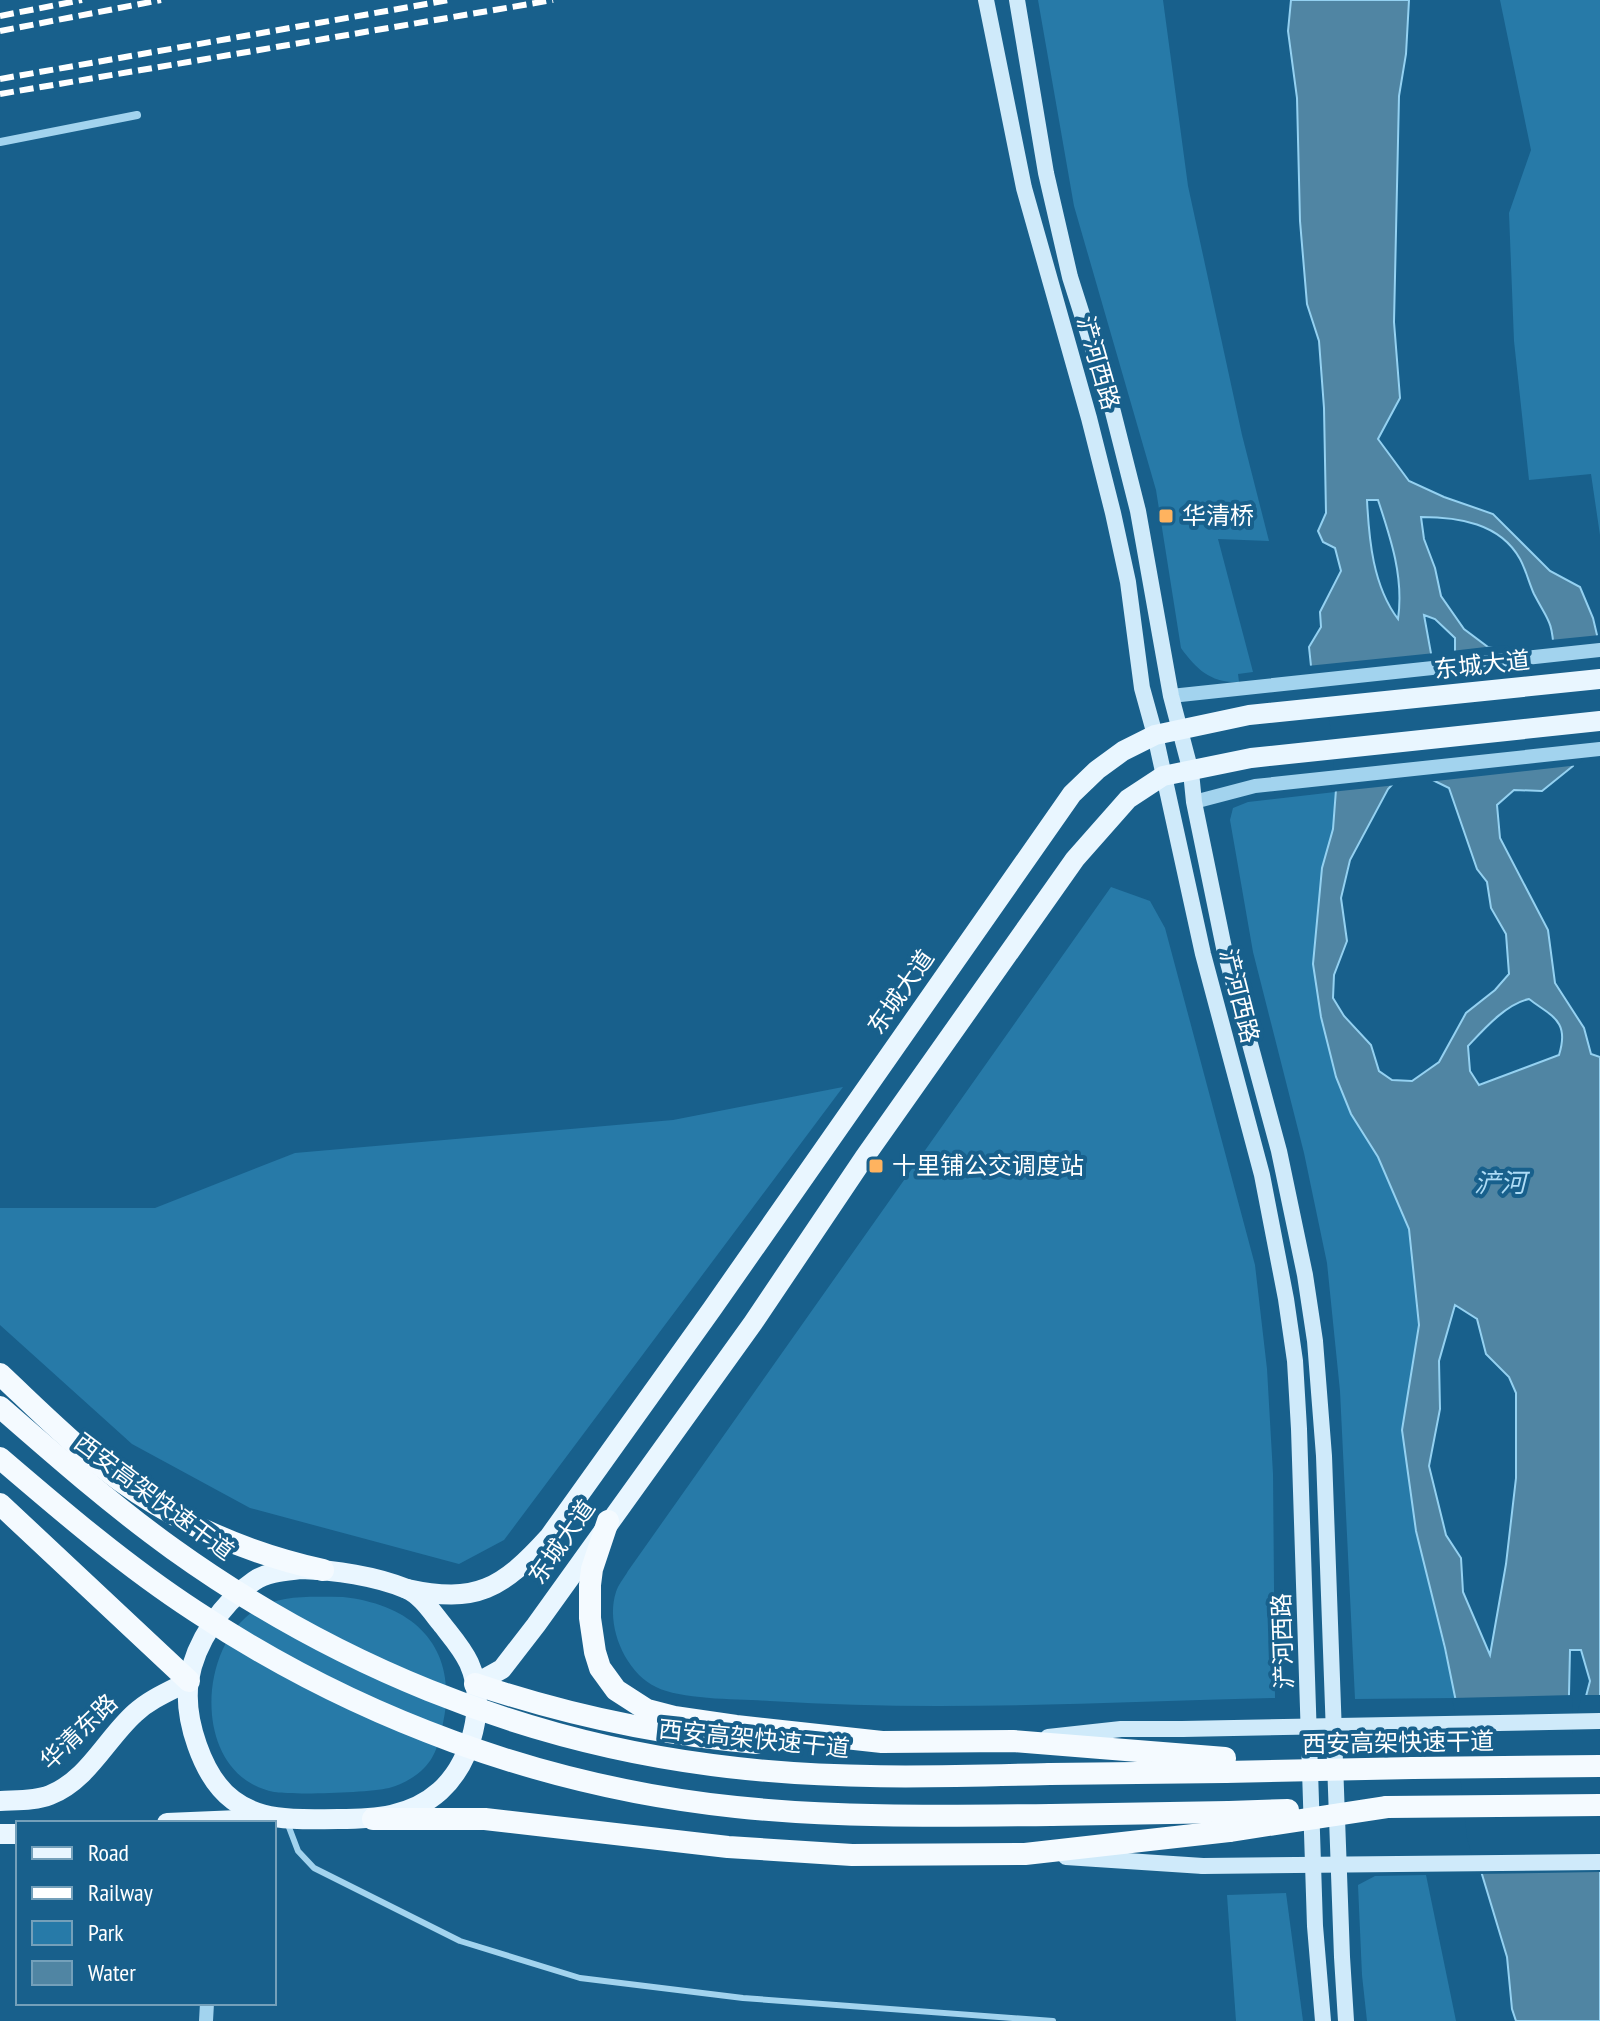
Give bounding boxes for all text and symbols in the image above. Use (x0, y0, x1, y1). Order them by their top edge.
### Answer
street label: 浐河西路 (1070, 312, 1127, 413)
place label: 华清桥 (1182, 500, 1254, 531)
marker: 华清桥 (1157, 507, 1175, 525)
street label: 东城大道 (1433, 644, 1531, 685)
street label: 东城大道 (860, 944, 941, 1040)
street label: 浐河西路 (1213, 946, 1266, 1046)
place label: 十里铺公交调度站 (892, 1150, 1084, 1181)
marker: 十里铺公交调度站 (867, 1157, 885, 1175)
water label: 浐河 (1474, 1166, 1531, 1199)
street label: 西安高架快速干道 (68, 1426, 240, 1567)
street label: 东城大道 (521, 1494, 602, 1590)
street label: 浐河西路 (1265, 1593, 1300, 1690)
street label: 华清东路 (33, 1687, 124, 1776)
street label: 西安高架快速干道 (657, 1713, 851, 1764)
street label: 西安高架快速干道 (1302, 1725, 1494, 1760)
legend (16, 1821, 276, 2005)
text: Road (88, 1837, 129, 1868)
text: Railway (88, 1877, 153, 1908)
text: Park (88, 1917, 124, 1948)
text: Water (88, 1957, 136, 1988)

